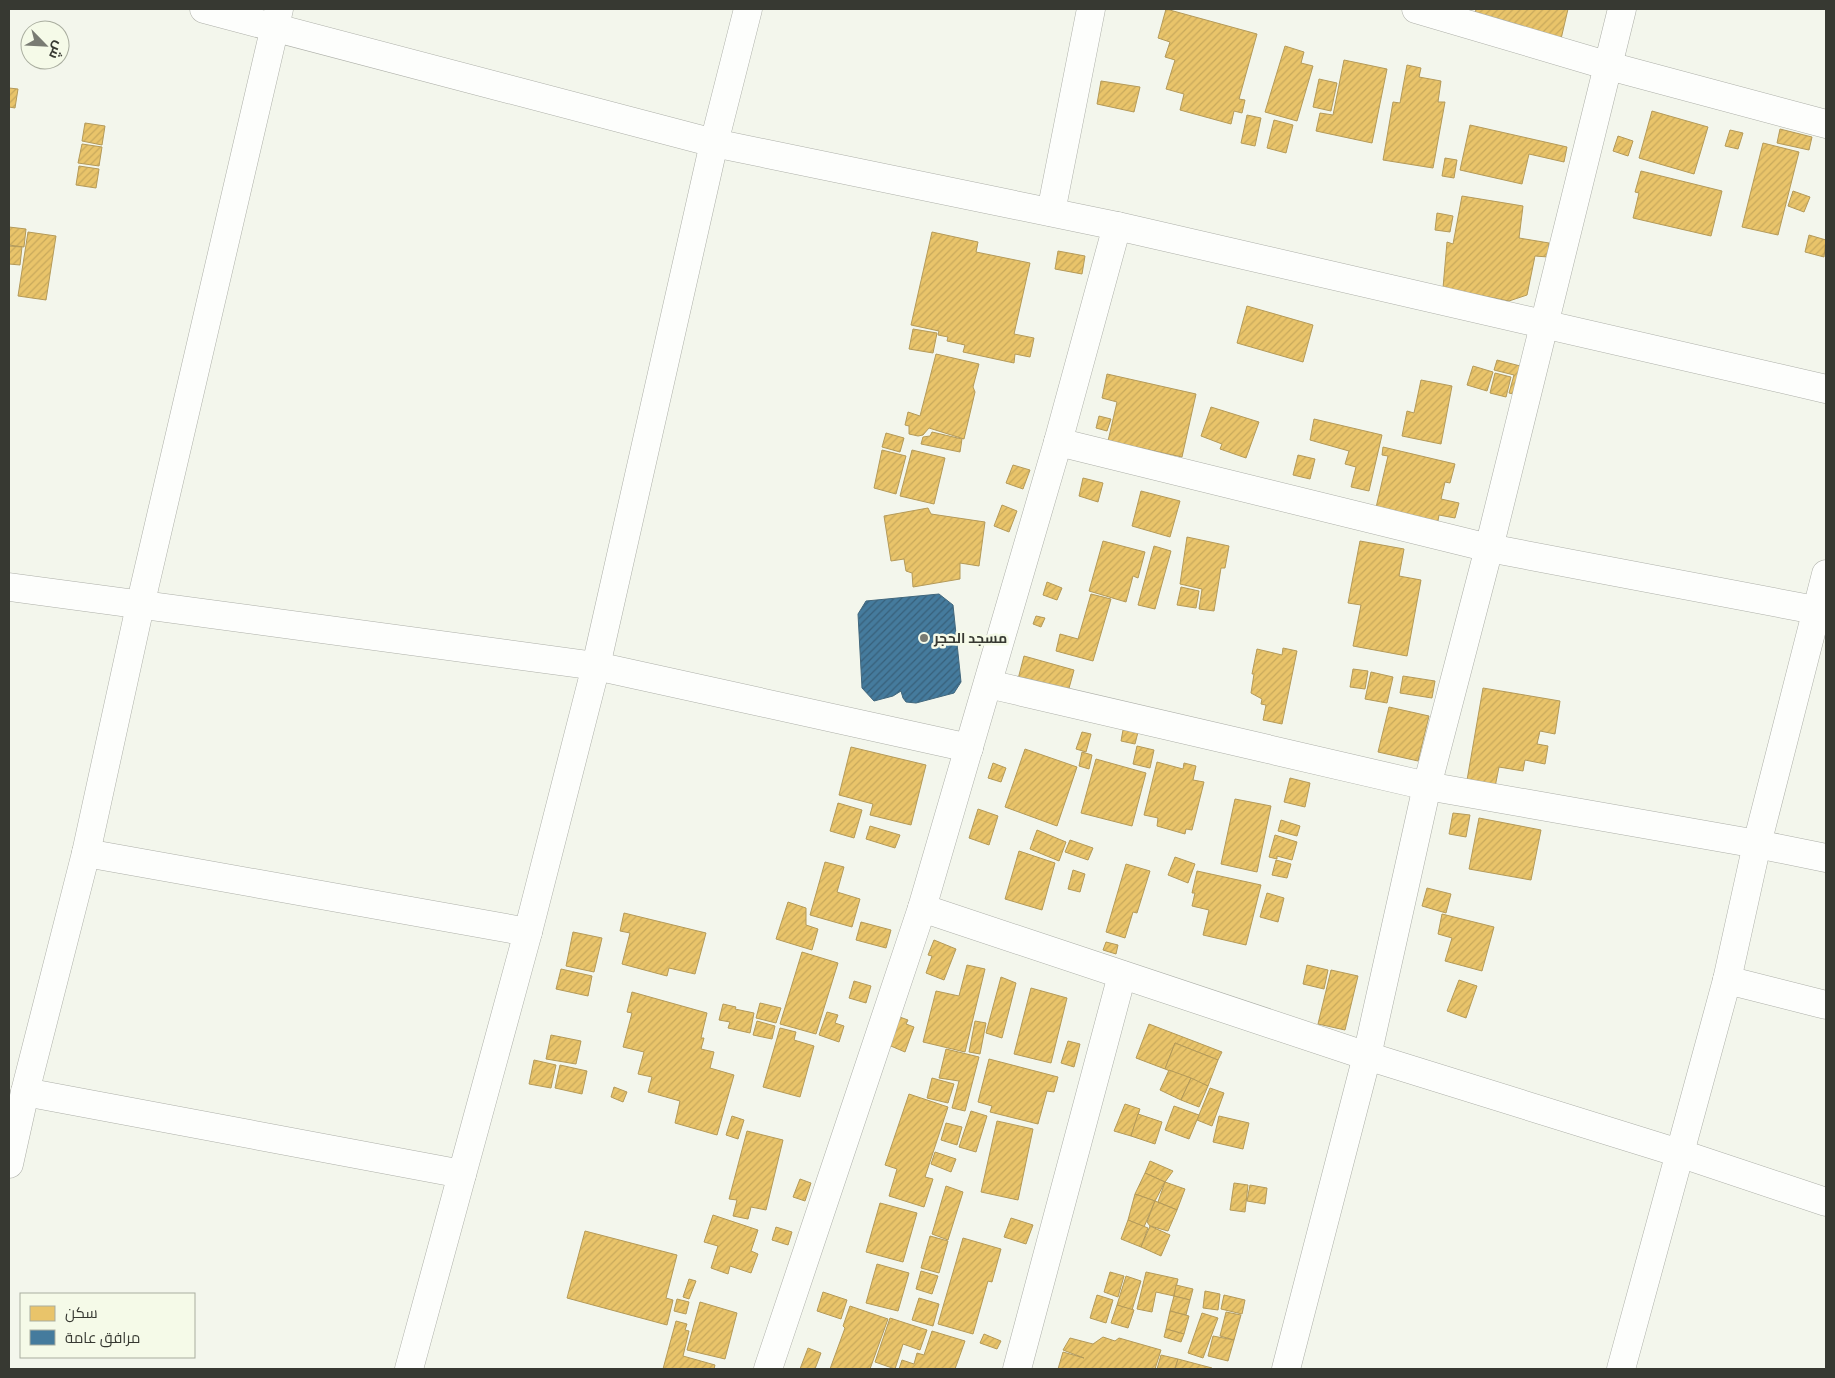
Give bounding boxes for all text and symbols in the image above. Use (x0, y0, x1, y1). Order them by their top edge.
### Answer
north arrow (20, 20, 70, 70)
text: ش (45, 38, 69, 62)
place label: مسجد الحجر (933, 629, 1007, 647)
marker: مسجد الحجر (918, 632, 930, 644)
legend (20, 1293, 195, 1358)
text: سكن (65, 1303, 98, 1323)
text: مرافق عامة (65, 1328, 140, 1348)

